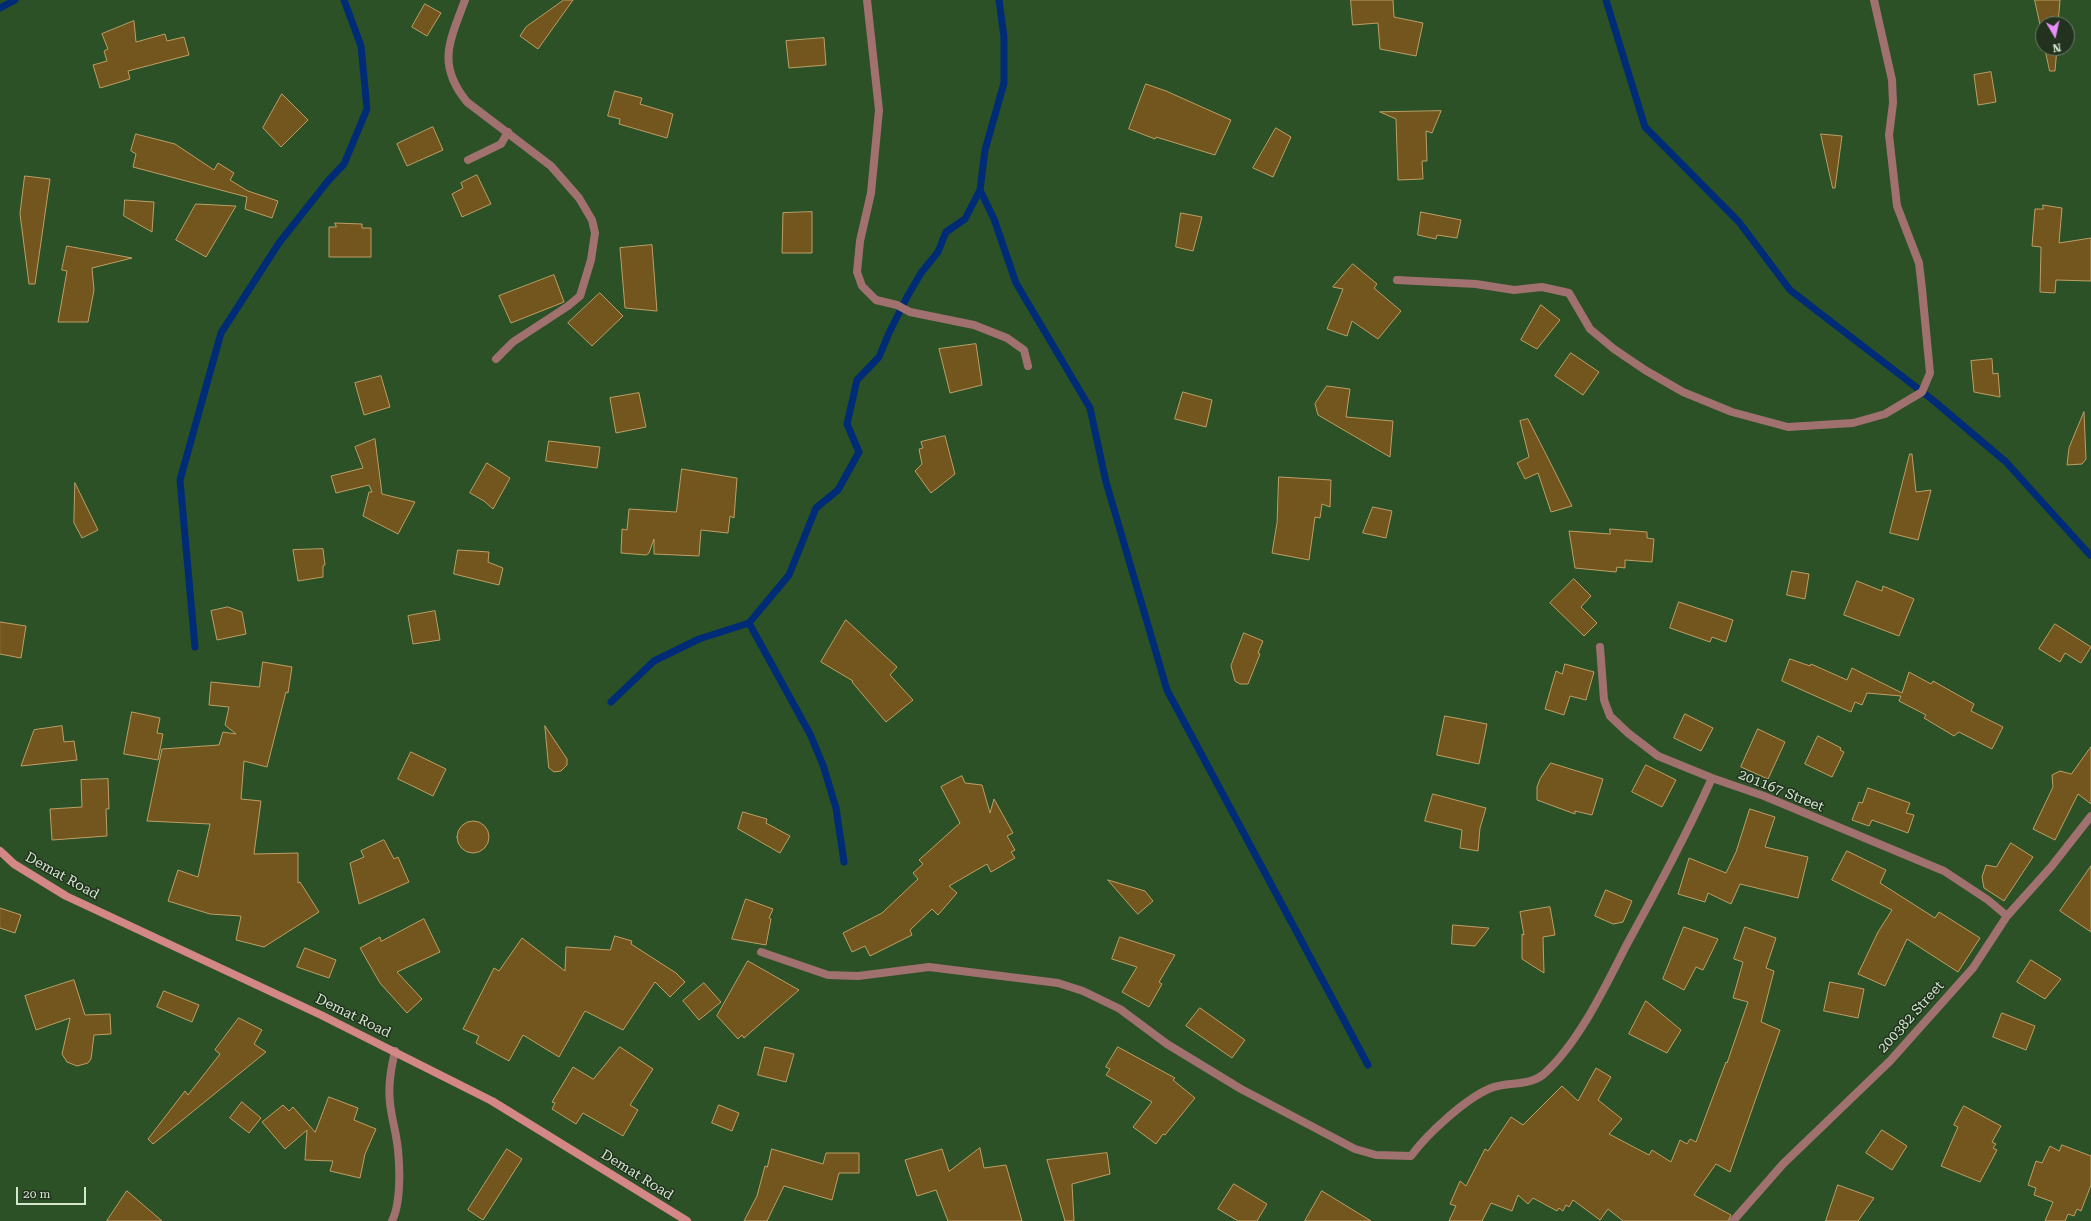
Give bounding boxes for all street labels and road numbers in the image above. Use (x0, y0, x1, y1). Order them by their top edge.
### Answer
street label: 201167 Street (1736, 766, 1826, 816)
street label: Demat Road (22, 849, 102, 903)
street label: 200382 Street (1874, 978, 1948, 1056)
street label: Demat Road (312, 990, 394, 1042)
street label: Demat Road (598, 1146, 676, 1204)

